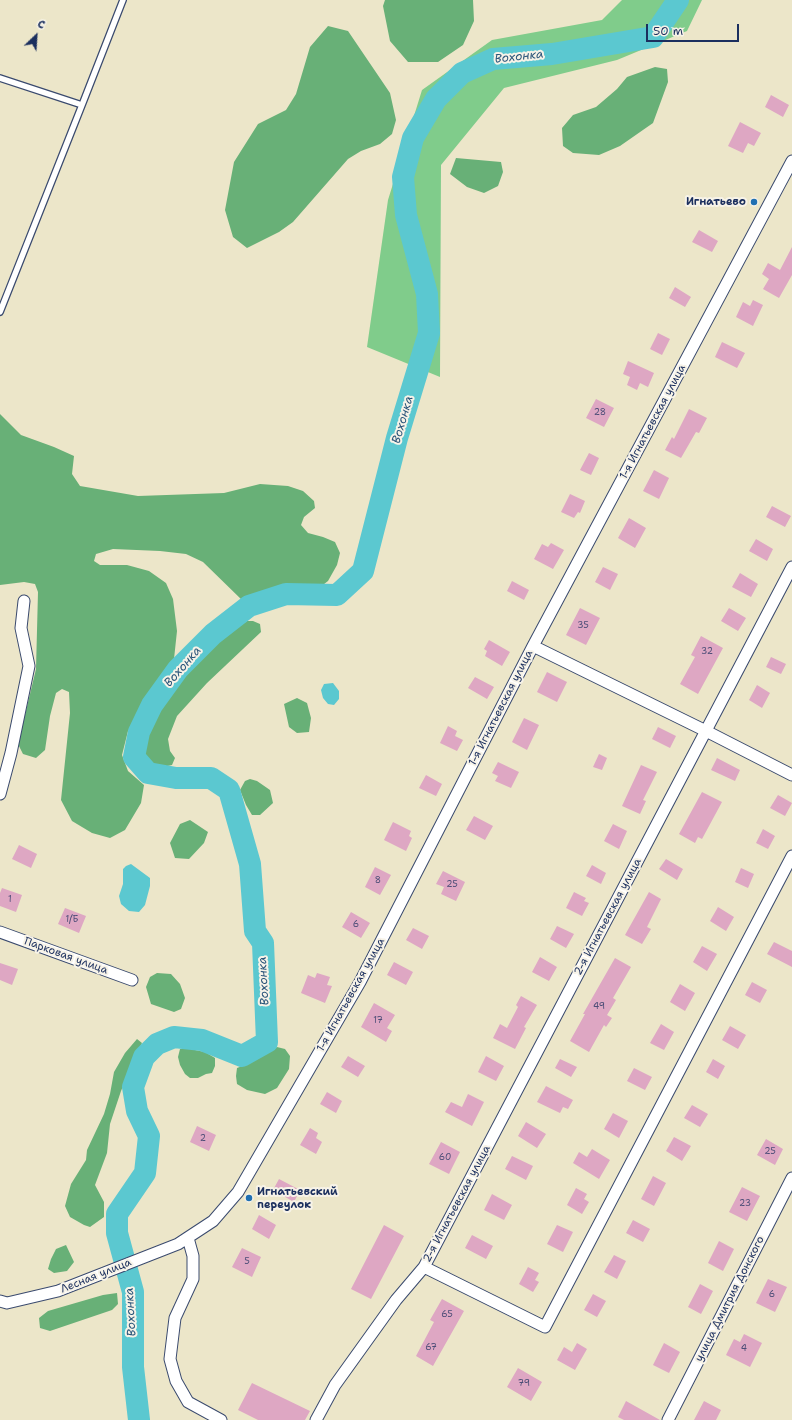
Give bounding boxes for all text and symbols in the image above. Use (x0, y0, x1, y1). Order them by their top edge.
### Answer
north arrow (16, 16, 56, 56)
text: С (35, 16, 48, 33)
scale bar (648, 16, 741, 42)
text: 50 m (653, 23, 683, 39)
water label: Вохонка (494, 47, 544, 67)
place label: Игнатьево (686, 195, 746, 209)
marker: Игнатьево (749, 197, 759, 207)
street label: 1-я Игнатьевская улица (617, 362, 689, 482)
water label: Вохонка (389, 395, 417, 445)
house number: 28 (594, 408, 606, 418)
house number: 35 (577, 621, 589, 631)
water label: Вохонка (162, 644, 204, 690)
house number: 32 (701, 647, 713, 657)
street label: 1-я Игнатьевская улица (466, 648, 536, 768)
street label: 2-я Игнатьевская улица (572, 856, 644, 978)
house number: 8 (375, 876, 381, 886)
house number: 25 (446, 880, 458, 890)
house number: 1 (8, 895, 12, 905)
house number: 1/Б (66, 915, 78, 925)
house number: 6 (353, 920, 359, 930)
street label: Парковая улица (22, 935, 110, 977)
street label: 1-я Игнатьевская улица (314, 936, 388, 1054)
water label: Вохонка (256, 956, 272, 1006)
house number: 49 (593, 1002, 605, 1012)
house number: 17 (373, 1016, 383, 1026)
house number: 2 (200, 1134, 206, 1144)
street label: 2-я Игнатьевская улица (421, 1143, 493, 1265)
house number: 25 (764, 1147, 776, 1157)
house number: 60 (439, 1153, 451, 1163)
place label: Игнатьевский переулок (257, 1185, 338, 1211)
marker: Игнатьевский переулок (244, 1193, 254, 1203)
house number: 23 (739, 1199, 751, 1209)
street label: улица Дмитрия Донского (693, 1234, 767, 1364)
street label: Лесная улица (59, 1256, 133, 1296)
house number: 5 (244, 1257, 250, 1267)
water label: Вохонка (123, 1287, 139, 1337)
house number: 6 (769, 1290, 775, 1300)
house number: 65 (441, 1310, 453, 1320)
house number: 67 (425, 1343, 437, 1353)
house number: 4 (741, 1344, 747, 1354)
house number: 79 (518, 1379, 530, 1389)

